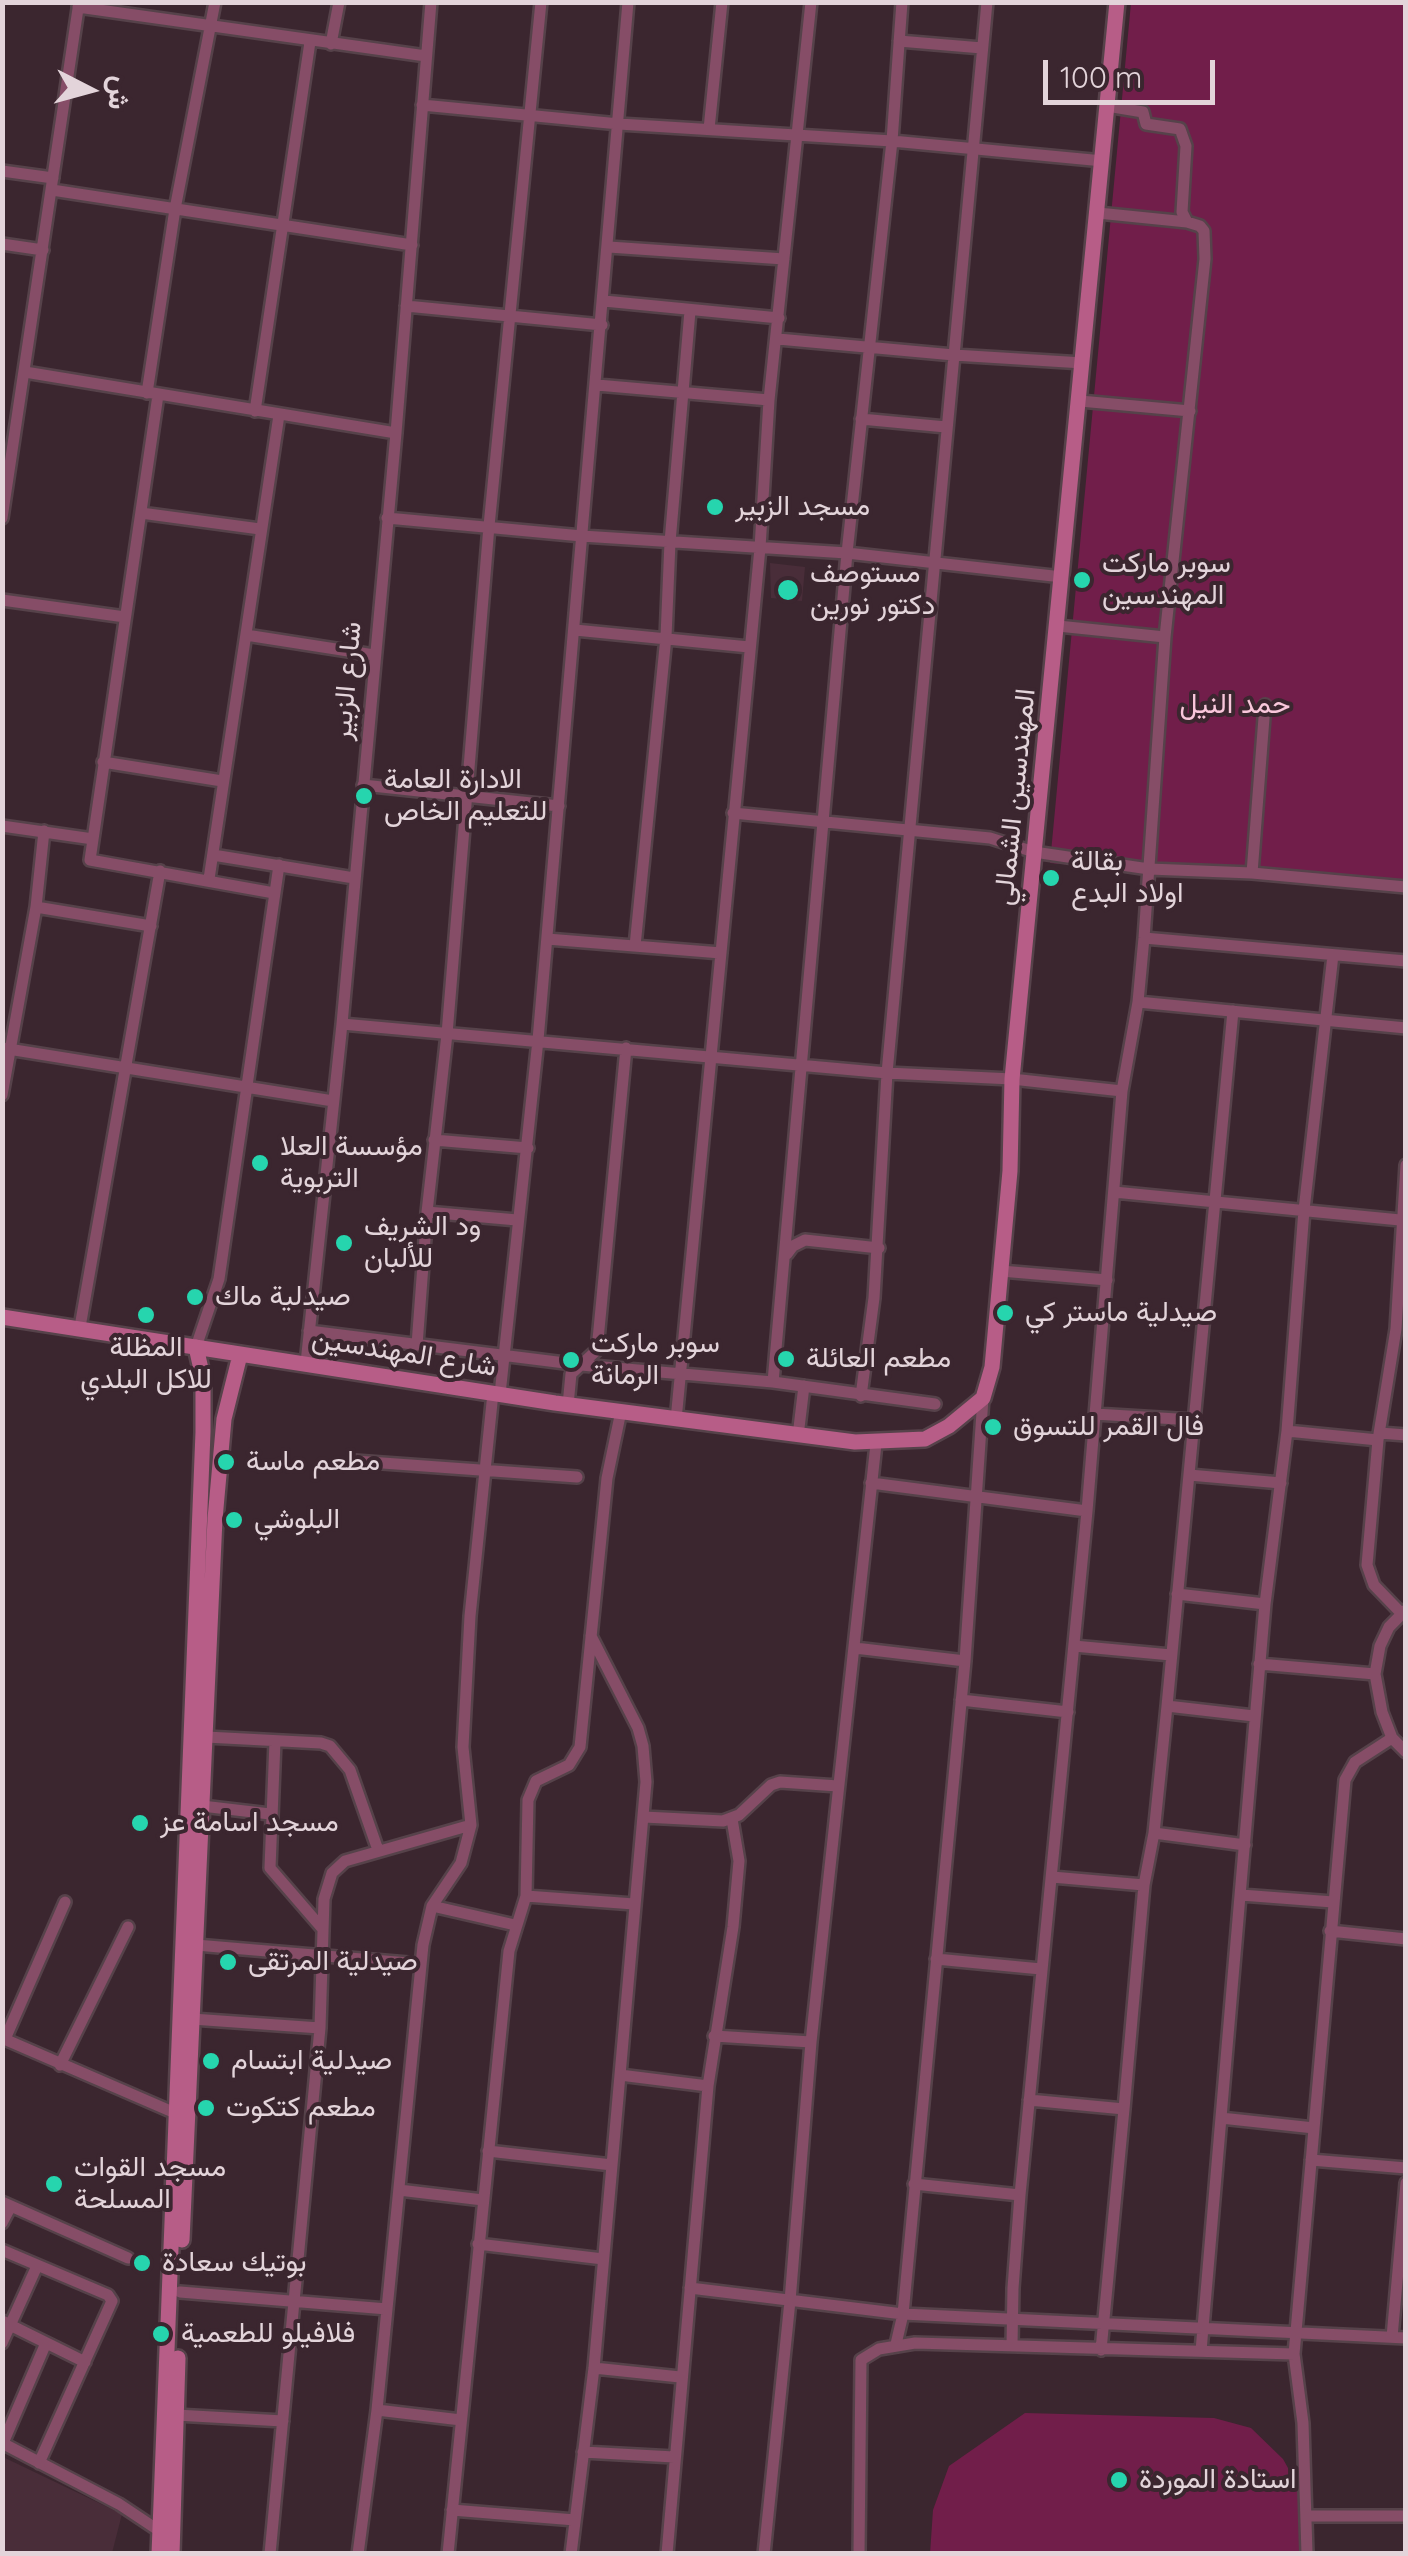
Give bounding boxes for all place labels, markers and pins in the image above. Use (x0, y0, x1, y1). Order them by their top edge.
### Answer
place label: مسجد الزبير (735, 490, 870, 524)
marker: مسجد الزبير (704, 496, 726, 518)
place label: سوبر ماركت المهندسين (1102, 547, 1231, 613)
place label: مستوصف دكتور نورين (810, 557, 935, 623)
marker: سوبر ماركت المهندسين (1071, 569, 1093, 591)
marker: مستوصف دكتور نورين (775, 577, 801, 603)
place label: الادارة العامة للتعليم الخاص (384, 763, 547, 829)
marker: الادارة العامة للتعليم الخاص (353, 785, 375, 807)
place label: بقالة اولاد البدع (1071, 845, 1183, 911)
marker: بقالة اولاد البدع (1040, 867, 1062, 889)
place label: مؤسسة العلا التربوية (280, 1130, 423, 1196)
marker: مؤسسة العلا التربوية (249, 1152, 271, 1174)
place label: ود الشريف للألبان (364, 1210, 481, 1276)
marker: ود الشريف للألبان (333, 1232, 355, 1254)
place label: صيدلية ماك (215, 1280, 351, 1314)
marker: صيدلية ماك (184, 1286, 206, 1308)
place label: صيدلية ماستر كي (1025, 1296, 1217, 1330)
marker: صيدلية ماستر كي (994, 1302, 1016, 1324)
marker: المظلة للاكل البلدي (135, 1304, 157, 1326)
place label: سوبر ماركت الرمانة (591, 1327, 720, 1393)
place label: المظلة للاكل البلدي (80, 1331, 212, 1397)
place label: مطعم العائلة (806, 1342, 951, 1376)
marker: مطعم العائلة (775, 1348, 797, 1370)
marker: سوبر ماركت الرمانة (560, 1349, 582, 1371)
place label: فال القمر للتسوق (1013, 1410, 1204, 1444)
marker: فال القمر للتسوق (982, 1416, 1004, 1438)
place label: مطعم ماسة (246, 1445, 380, 1479)
marker: مطعم ماسة (215, 1451, 237, 1473)
place label: البلوشي (254, 1503, 340, 1537)
marker: البلوشي (223, 1509, 245, 1531)
place label: مسجد اسامة عز (160, 1806, 339, 1840)
marker: مسجد اسامة عز (129, 1812, 151, 1834)
place label: صيدلية المرتقى (248, 1945, 418, 1979)
marker: صيدلية المرتقى (217, 1951, 239, 1973)
place label: صيدلية ابتسام (231, 2044, 392, 2078)
marker: صيدلية ابتسام (200, 2050, 222, 2072)
place label: مطعم كتكوت (226, 2091, 376, 2125)
marker: مطعم كتكوت (195, 2097, 217, 2119)
place label: مسجد القوات المسلحة (74, 2151, 226, 2217)
marker: مسجد القوات المسلحة (43, 2173, 65, 2195)
place label: بوتيك سعادة (162, 2246, 306, 2280)
marker: بوتيك سعادة (131, 2252, 153, 2274)
place label: فلافيلو للطعمية (181, 2317, 355, 2351)
marker: فلافيلو للطعمية (150, 2323, 172, 2345)
place label: استادة الموردة (1139, 2463, 1297, 2497)
marker: استادة الموردة (1108, 2469, 1130, 2491)

